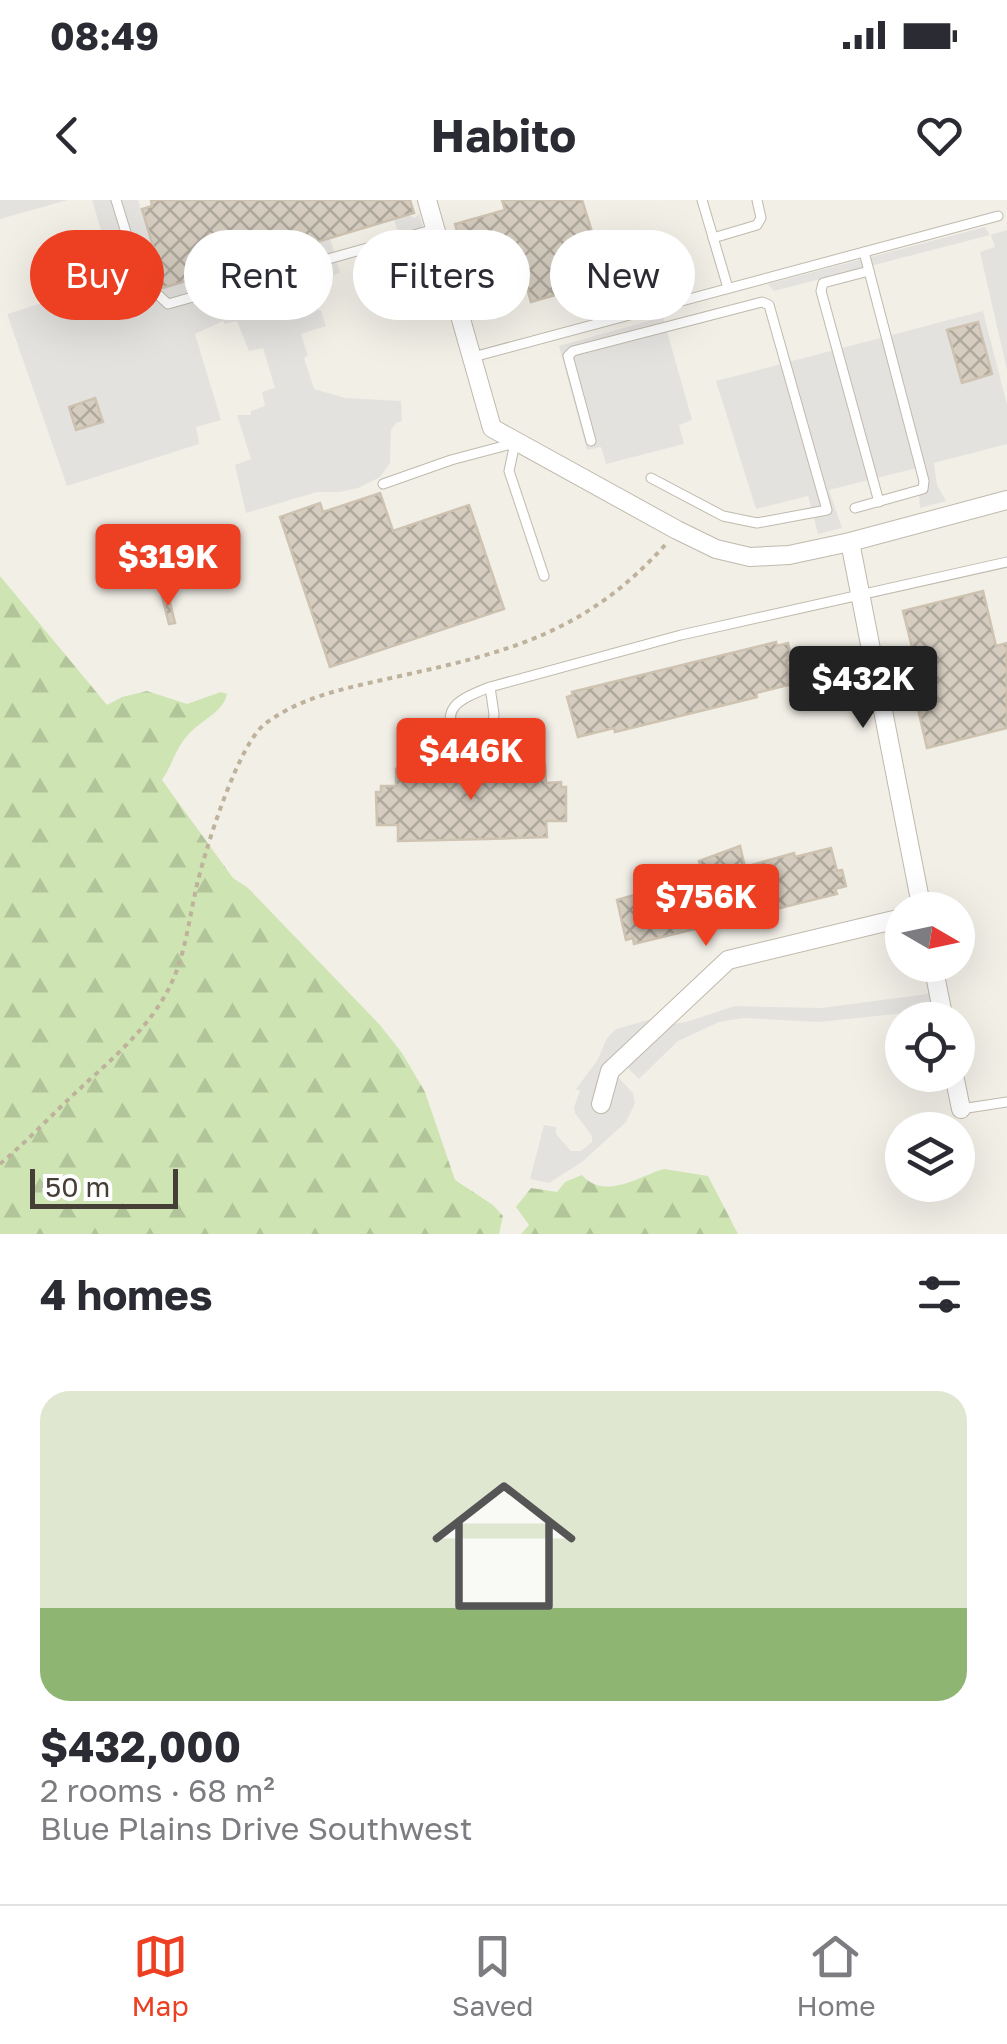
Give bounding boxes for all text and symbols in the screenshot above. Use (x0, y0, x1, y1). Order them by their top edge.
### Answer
text: 08:49 (50, 13, 159, 58)
icon: back (40, 108, 95, 163)
text: Habito (431, 108, 576, 162)
icon: heart (912, 108, 967, 163)
chip: Buy (30, 230, 164, 320)
chip: Rent (184, 230, 333, 320)
chip: Filters (353, 230, 530, 320)
chip: New (550, 230, 695, 320)
pin: $319K (98, 524, 238, 609)
text: $319K (118, 537, 218, 575)
pin: $432K (793, 646, 933, 731)
text: $432K (811, 659, 915, 697)
pin: $446K (401, 718, 541, 803)
text: $446K (419, 731, 523, 769)
pin: $756K (636, 864, 776, 949)
text: $756K (655, 877, 757, 915)
north arrow (885, 892, 975, 982)
map controls (885, 892, 975, 1202)
button: locate (885, 1002, 975, 1092)
button: layers (885, 1112, 975, 1202)
scale bar (30, 1164, 178, 1208)
text: 50 m (45, 1170, 110, 1203)
icon: filters (912, 1267, 967, 1322)
text: 4 homes (40, 1269, 212, 1319)
icon: home (414, 1456, 594, 1636)
text: $432,000 (40, 1721, 241, 1771)
text: 2 rooms · 68 m² (40, 1771, 275, 1809)
text: Blue Plains Drive Southwest (40, 1809, 473, 1847)
tab: Map (132, 1929, 189, 2022)
tab: Saved (452, 1929, 533, 2022)
tab: Home (796, 1929, 876, 2022)

